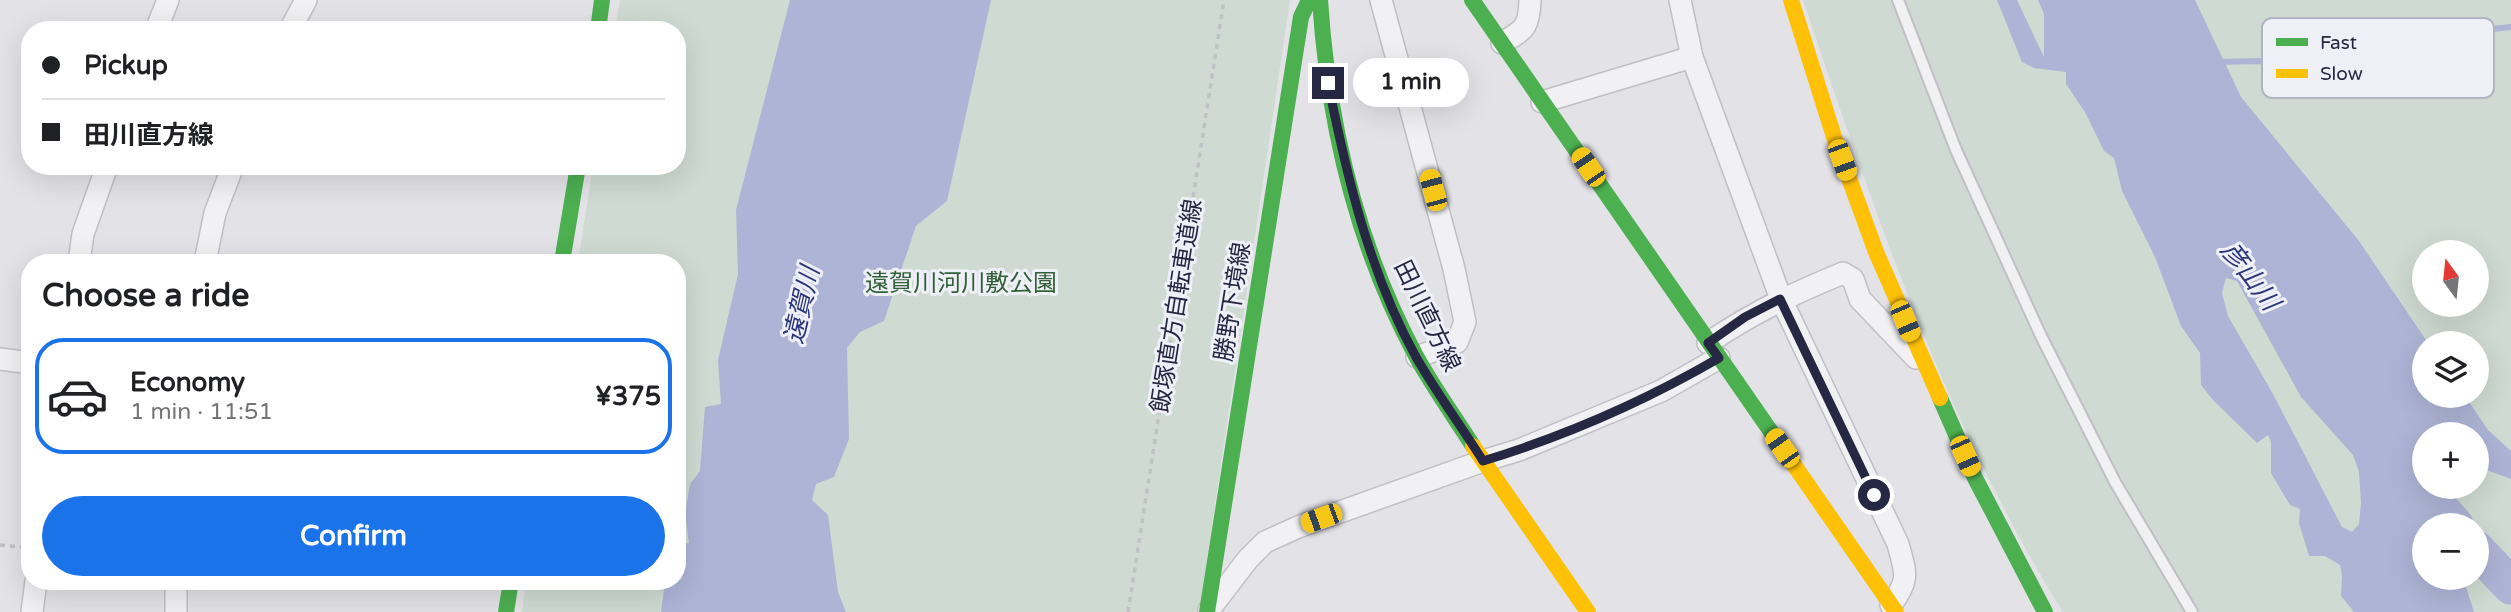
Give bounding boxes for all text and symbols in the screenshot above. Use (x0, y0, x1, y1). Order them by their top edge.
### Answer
legend (2262, 18, 2494, 98)
text: Fast (2320, 32, 2357, 54)
text: Pickup (84, 50, 168, 81)
callout: 1 min (1352, 58, 1468, 108)
text: Slow (2320, 63, 2363, 85)
route end (1312, 67, 1344, 99)
text: 1 min (1380, 68, 1442, 96)
text: 田川直方線 (84, 120, 214, 151)
car (1825, 137, 1860, 183)
car (1568, 144, 1609, 190)
car (1418, 167, 1449, 213)
street label: 飯塚直方自転車道線 (1146, 197, 1208, 415)
water label: 彦山川 (2214, 236, 2288, 319)
street label: 勝野下境線 (1209, 240, 1257, 364)
north arrow (2412, 240, 2488, 317)
map controls (2412, 240, 2489, 590)
street label: 田川直方線 (1388, 256, 1466, 376)
water label: 遠賀川 (778, 261, 827, 346)
park label: 遠賀川河川敷公園 (865, 269, 1057, 298)
text: Choose a ride (42, 277, 249, 315)
car (1888, 298, 1923, 344)
button: layers (2412, 331, 2489, 408)
icon: car (46, 365, 109, 428)
text: Economy (130, 367, 245, 398)
text: ¥375 (595, 381, 661, 412)
text: 1 min · 11:51 (130, 398, 273, 426)
button: + (2412, 422, 2489, 499)
car (1762, 425, 1803, 471)
car (1947, 433, 1984, 479)
route start (1858, 479, 1890, 511)
button: Confirm (42, 496, 665, 576)
car (1298, 501, 1345, 535)
button: − (2412, 513, 2489, 590)

